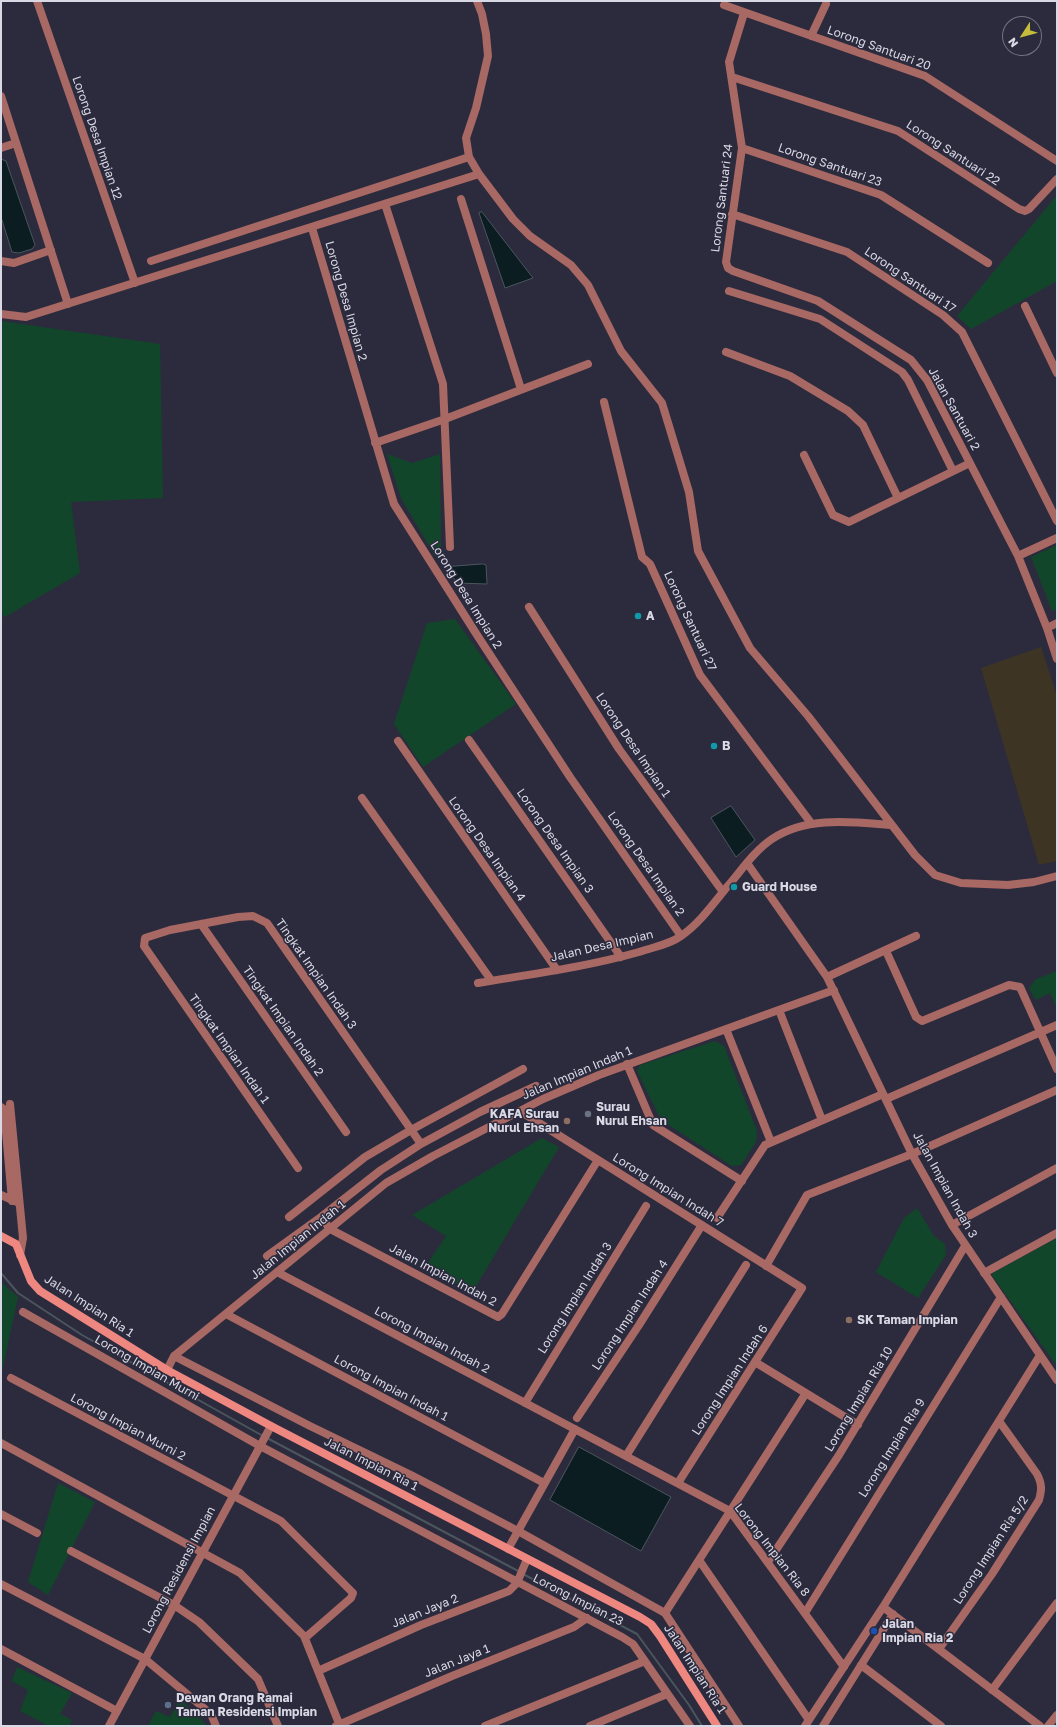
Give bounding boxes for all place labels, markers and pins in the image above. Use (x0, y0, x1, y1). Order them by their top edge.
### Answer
place label: A (646, 609, 655, 623)
marker: A (633, 611, 643, 621)
place label: B (722, 739, 730, 753)
marker: B (709, 741, 719, 751)
place label: Guard House (742, 880, 817, 894)
marker: Guard House (729, 882, 739, 892)
place label: Surau Nurul Ehsan (596, 1100, 667, 1128)
place label: KAFA Surau Nurul Ehsan (488, 1107, 559, 1135)
marker: Surau Nurul Ehsan (583, 1109, 593, 1119)
marker: KAFA Surau Nurul Ehsan (562, 1116, 572, 1126)
place label: SK Taman Impian (857, 1313, 958, 1327)
marker: SK Taman Impian (844, 1315, 854, 1325)
place label: Jalan Impian Ria 2 (882, 1617, 953, 1645)
marker: Jalan Impian Ria 2 (869, 1626, 879, 1636)
place label: Dewan Orang Ramai Taman Residensi Impian (176, 1691, 317, 1719)
marker: Dewan Orang Ramai Taman Residensi Impian (163, 1700, 173, 1710)

